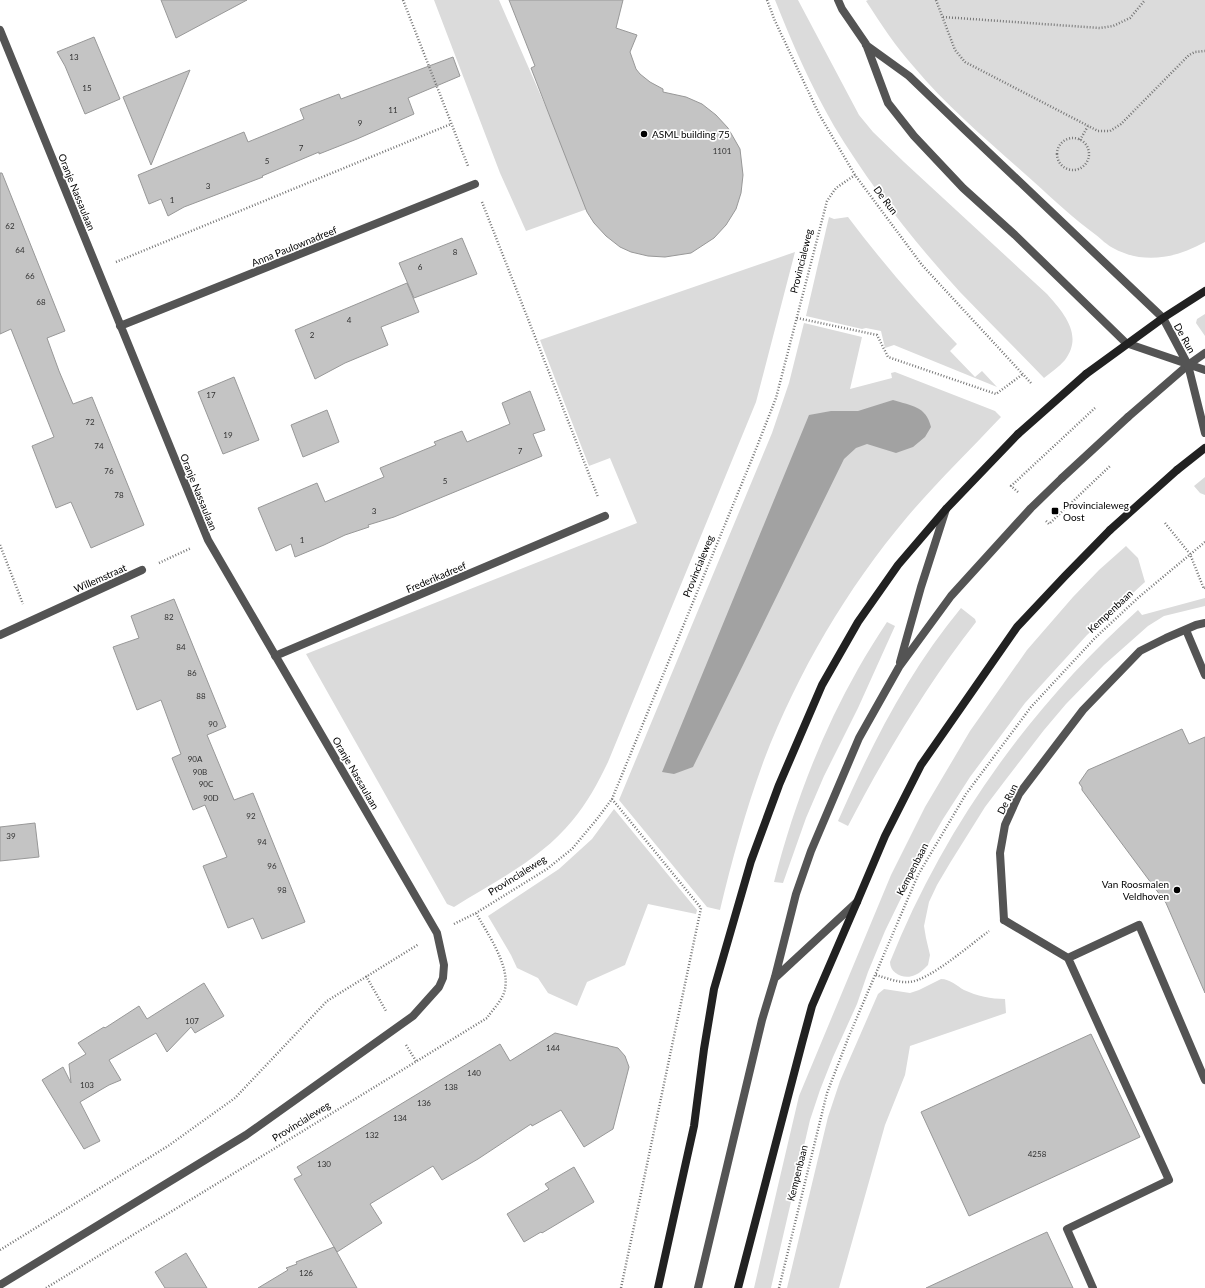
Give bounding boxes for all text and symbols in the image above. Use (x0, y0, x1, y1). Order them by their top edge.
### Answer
house number: 13 (69, 52, 79, 62)
house number: 15 (82, 83, 92, 93)
house number: 11 (388, 105, 398, 115)
house number: 9 (358, 118, 363, 128)
place label: ASML building 75 (652, 128, 730, 140)
marker: ASML building 75 (639, 129, 649, 139)
house number: 7 (299, 143, 304, 153)
house number: 1101 (713, 146, 732, 156)
street label: Oranje Nassaulaan (56, 152, 98, 232)
house number: 5 (265, 156, 270, 166)
house number: 3 (206, 181, 211, 191)
street label: De Run (871, 183, 901, 217)
house number: 1 (170, 195, 175, 205)
house number: 62 (5, 221, 15, 231)
street label: Anna Paulownadreef (249, 223, 339, 269)
street label: Provincialeweg (787, 228, 815, 294)
house number: 64 (15, 245, 25, 255)
house number: 8 (453, 247, 458, 257)
house number: 6 (418, 262, 423, 272)
house number: 66 (25, 271, 35, 281)
house number: 68 (36, 297, 46, 307)
house number: 4 (347, 315, 352, 325)
street label: De Run (1172, 321, 1198, 355)
house number: 2 (310, 330, 315, 340)
house number: 17 (206, 390, 216, 400)
house number: 72 (85, 417, 95, 427)
house number: 19 (223, 430, 233, 440)
house number: 74 (94, 441, 104, 451)
house number: 7 (518, 446, 523, 456)
street label: Oranje Nassaulaan (178, 452, 220, 532)
house number: 76 (104, 466, 114, 476)
house number: 5 (443, 476, 448, 486)
house number: 78 (114, 490, 124, 500)
place label: Provincialeweg Oost (1063, 499, 1129, 523)
house number: 3 (372, 506, 377, 516)
marker: Provincialeweg Oost (1050, 506, 1060, 516)
street label: Provincialeweg (680, 533, 716, 599)
house number: 1 (300, 535, 305, 545)
street label: Frederikadreef (404, 559, 468, 595)
street label: Willemstraat (72, 561, 128, 595)
street label: Kempenbaan (1085, 587, 1135, 635)
house number: 82 (164, 612, 174, 622)
house number: 84 (176, 642, 186, 652)
house number: 86 (187, 668, 197, 678)
house number: 88 (196, 691, 206, 701)
house number: 90 (208, 719, 218, 729)
street label: Oranje Nassaulaan (330, 735, 382, 811)
house number: 90A (188, 754, 203, 764)
house number: 90B (193, 767, 207, 777)
house number: 90C (199, 779, 214, 789)
street label: De Run (994, 782, 1020, 816)
house number: 90D (203, 793, 219, 803)
house number: 92 (246, 811, 256, 821)
house number: 39 (6, 831, 16, 841)
house number: 94 (257, 837, 267, 847)
street label: Kempenbaan (894, 841, 930, 897)
street label: Provincialeweg (486, 852, 548, 898)
house number: 96 (267, 861, 277, 871)
place label: Van Roosmalen Veldhoven (1102, 878, 1169, 902)
house number: 98 (277, 885, 287, 895)
marker: Van Roosmalen Veldhoven (1172, 885, 1182, 895)
house number: 107 (185, 1016, 199, 1026)
house number: 144 (546, 1043, 560, 1053)
house number: 140 (467, 1068, 481, 1078)
house number: 103 (80, 1080, 94, 1090)
house number: 138 (444, 1082, 458, 1092)
street label: Provincialeweg (270, 1098, 332, 1144)
house number: 136 (417, 1098, 431, 1108)
house number: 134 (393, 1113, 407, 1123)
house number: 132 (365, 1130, 379, 1140)
street label: Kempenbaan (784, 1144, 810, 1202)
house number: 4258 (1028, 1149, 1047, 1159)
house number: 130 (317, 1159, 331, 1169)
house number: 126 (299, 1268, 313, 1278)

